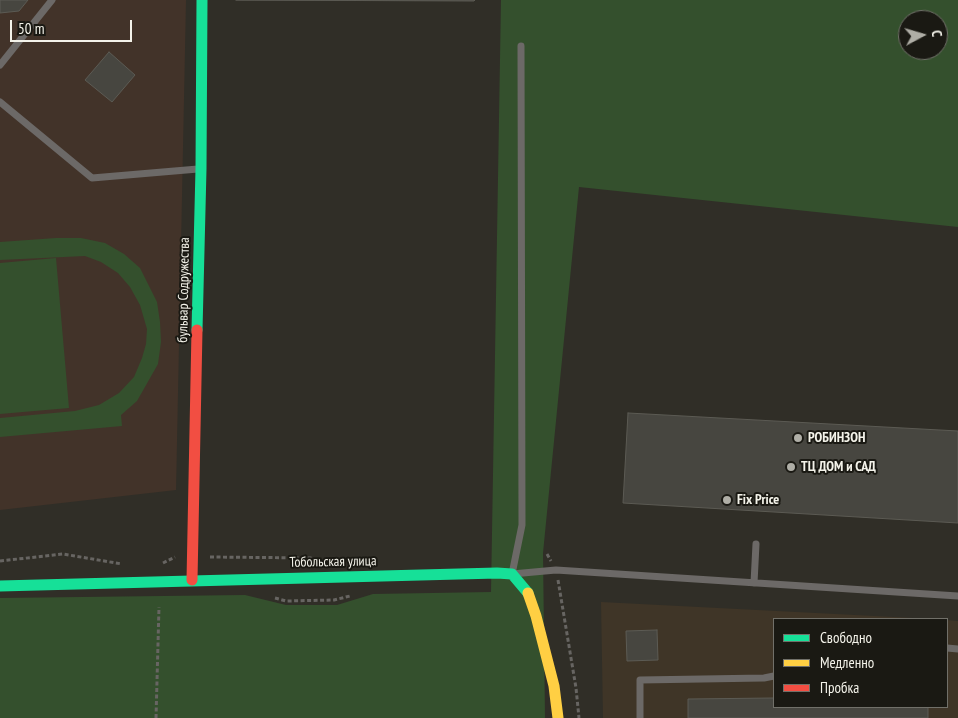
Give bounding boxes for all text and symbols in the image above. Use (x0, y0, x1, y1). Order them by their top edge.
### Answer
scale bar (12, 10, 135, 42)
north arrow (898, 10, 948, 60)
text: 50 m (18, 19, 44, 38)
text: С (928, 29, 946, 38)
street label: бульвар Содружества (175, 237, 193, 343)
place label: РОБИНЗОН (808, 430, 865, 446)
marker: РОБИНЗОН (792, 432, 804, 444)
place label: ТЦ ДОМ и САД (801, 459, 876, 475)
marker: ТЦ ДОМ и САД (785, 461, 797, 473)
place label: Fix Price (737, 492, 779, 508)
marker: Fix Price (721, 494, 733, 506)
street label: Тобольская улица (289, 553, 377, 571)
legend (773, 618, 948, 708)
text: Свободно (820, 628, 872, 647)
text: Медленно (820, 653, 874, 672)
text: Пробка (820, 678, 859, 697)

